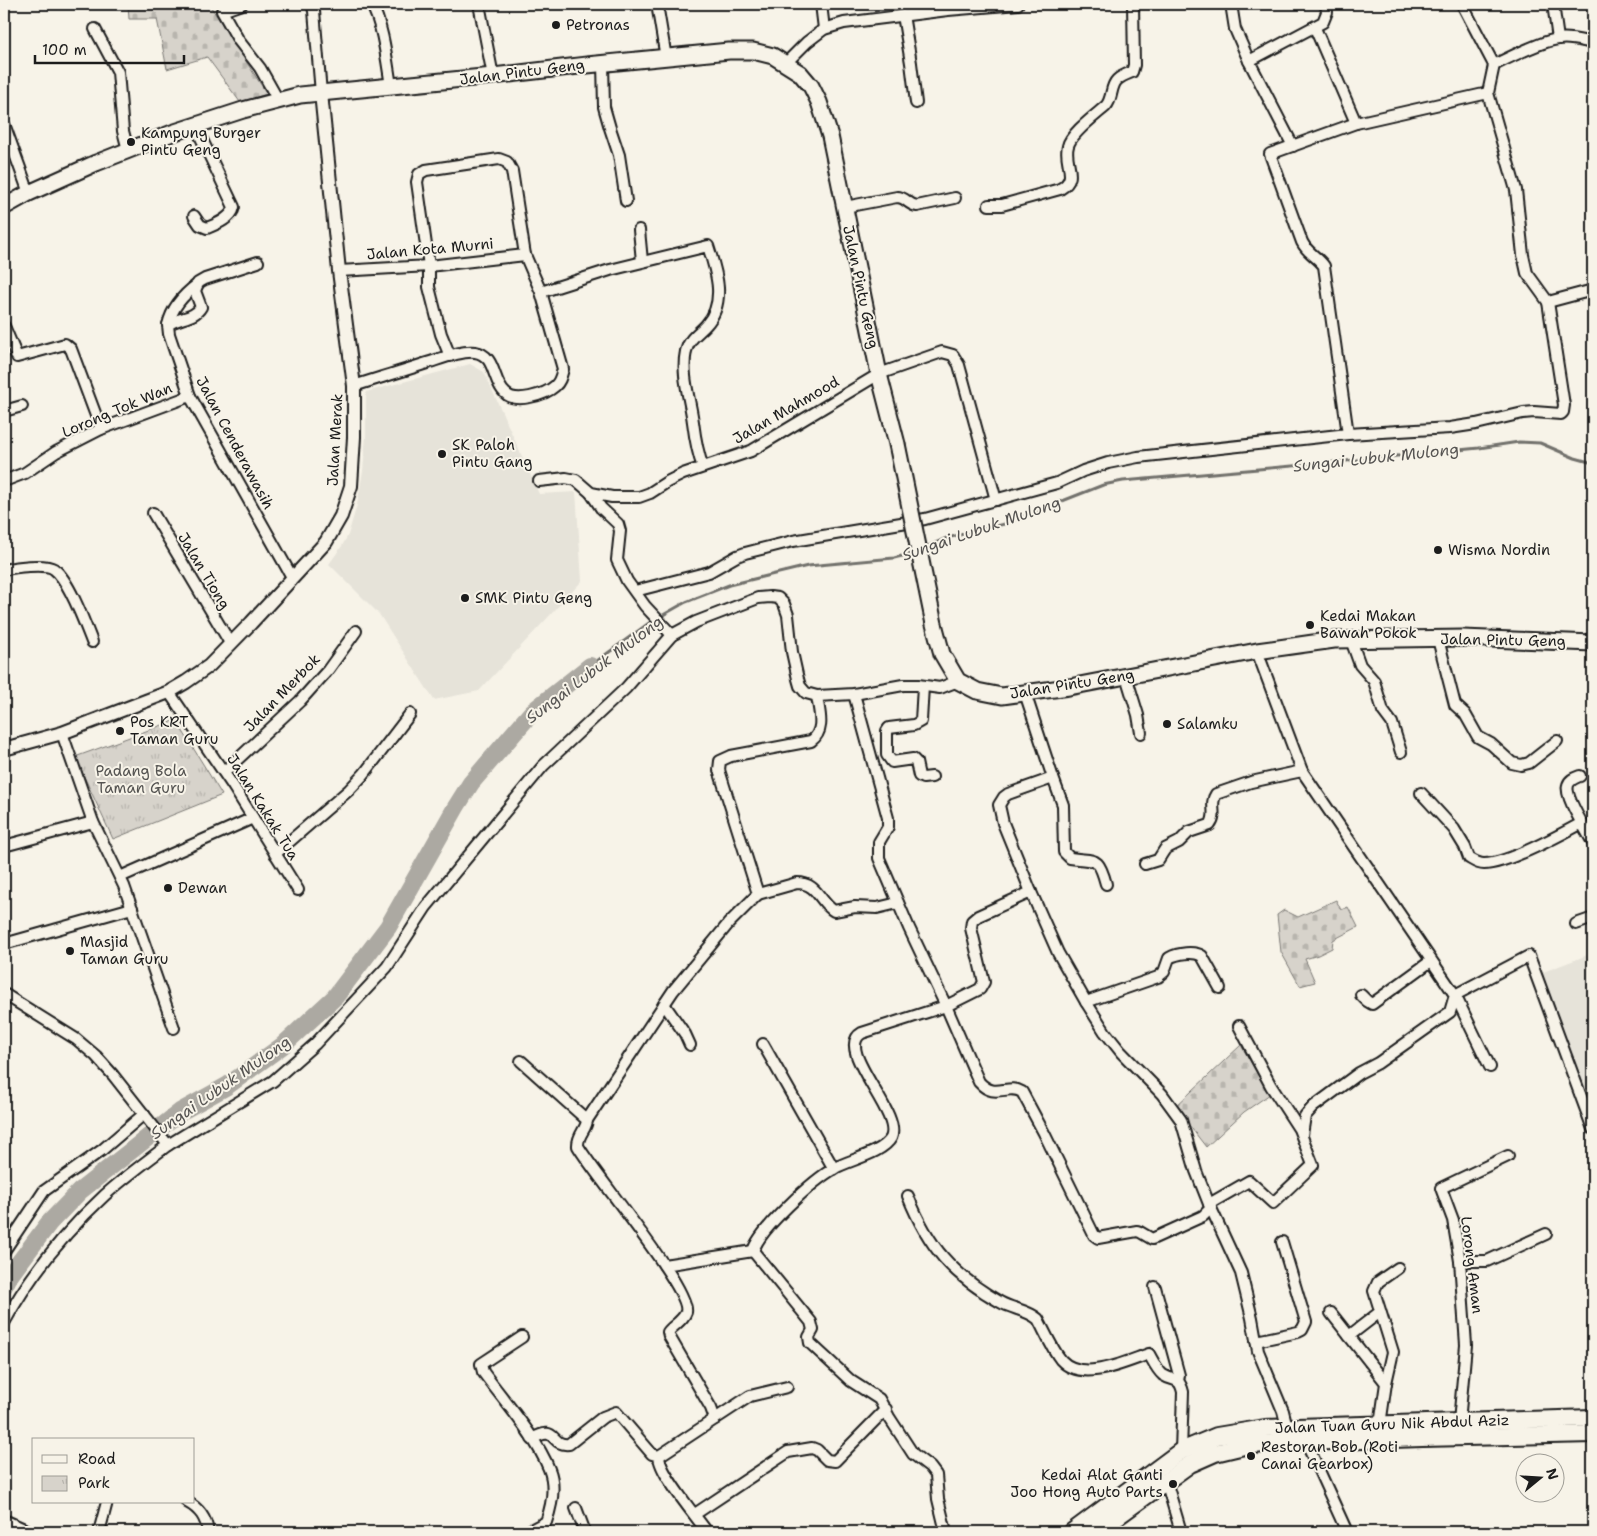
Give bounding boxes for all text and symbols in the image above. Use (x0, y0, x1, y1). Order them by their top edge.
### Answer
place label: Petronas (566, 15, 630, 35)
marker: Petronas (550, 19, 562, 31)
scale bar (35, 32, 184, 64)
text: 100 m (42, 40, 87, 60)
street label: Jalan Pintu Geng (458, 54, 586, 90)
place label: Kampung Burger Pintu Geng (141, 123, 261, 160)
marker: Kampung Burger Pintu Geng (125, 136, 137, 148)
street label: Jalan Pintu Geng (838, 223, 884, 351)
street label: Jalan Kota Murni (366, 233, 494, 265)
street label: Jalan Mahmood (729, 371, 843, 449)
street label: Jalan Cenderawasih (191, 373, 279, 513)
street label: Lorong Tok Wan (59, 378, 175, 442)
street label: Jalan Merak (323, 393, 347, 487)
place label: SK Paloh Pintu Gang (452, 435, 533, 472)
water label: Sungai Lubuk Mulong (1292, 438, 1460, 477)
marker: SK Paloh Pintu Gang (436, 448, 448, 460)
water label: Sungai Lubuk Mulong (899, 491, 1063, 566)
street label: Jalan Tiong (173, 529, 235, 613)
place label: Wisma Nordin (1448, 540, 1550, 560)
marker: Wisma Nordin (1432, 544, 1444, 556)
place label: SMK Pintu Geng (475, 588, 592, 608)
marker: SMK Pintu Geng (459, 592, 471, 604)
place label: Kedai Makan Bawah Pokok (1320, 606, 1417, 643)
water label: Sungai Lubuk Mulong (521, 611, 667, 728)
marker: Kedai Makan Bawah Pokok (1304, 619, 1316, 631)
street label: Jalan Pintu Geng (1440, 629, 1566, 651)
street label: Jalan Merbok (239, 649, 325, 737)
street label: Jalan Pintu Geng (1008, 664, 1136, 704)
place label: Pos KRT Taman Guru (130, 712, 218, 749)
place label: Salamku (1177, 714, 1238, 734)
marker: Salamku (1161, 718, 1173, 730)
marker: Pos KRT Taman Guru (114, 725, 126, 737)
street label: Jalan Kakak Tua (222, 750, 304, 864)
park label: Padang Bola Taman Guru (96, 761, 187, 798)
place label: Dewan (178, 878, 227, 898)
marker: Dewan (162, 882, 174, 894)
place label: Masjid Taman Guru (80, 932, 168, 969)
marker: Masjid Taman Guru (64, 945, 76, 957)
water label: Sungai Lubuk Mulong (146, 1031, 295, 1144)
street label: Lorong Aman (1456, 1215, 1488, 1315)
street label: Jalan Tuan Guru Nik Abdul Aziz (1274, 1410, 1510, 1438)
place label: Restoran Bob (Roti Canai Gearbox) (1261, 1437, 1398, 1474)
legend (32, 1438, 195, 1504)
text: Road (78, 1449, 116, 1469)
marker: Restoran Bob (Roti Canai Gearbox) (1245, 1450, 1257, 1462)
north arrow (1514, 1454, 1564, 1504)
place label: Kedai Alat Ganti Joo Hong Auto Parts (1010, 1465, 1163, 1502)
text: N (1542, 1466, 1563, 1482)
text: Park (78, 1473, 110, 1493)
marker: Kedai Alat Ganti Joo Hong Auto Parts (1167, 1478, 1179, 1490)

